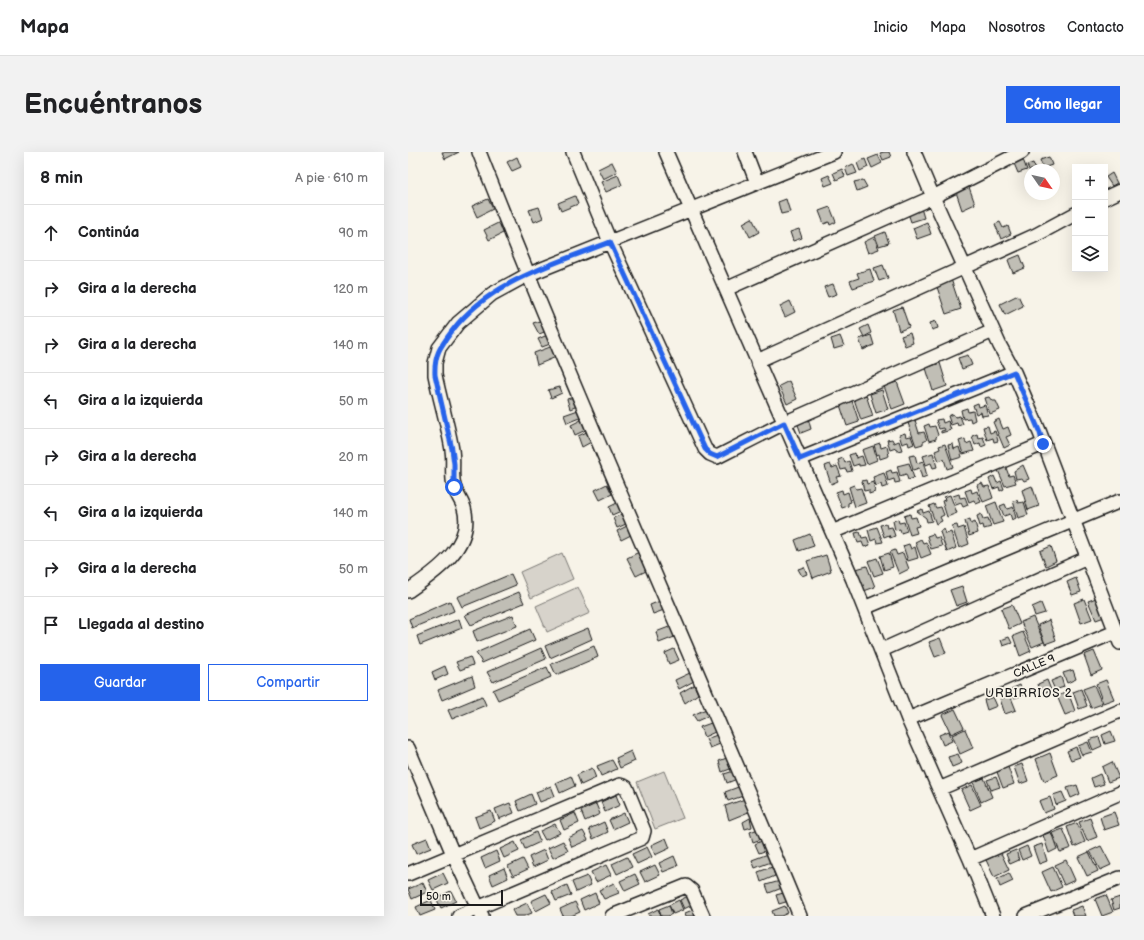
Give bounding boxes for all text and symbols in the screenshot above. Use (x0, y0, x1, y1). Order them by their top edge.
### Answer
text: Mapa (20, 16, 69, 39)
text: Inicio (874, 19, 908, 36)
text: Mapa (930, 19, 966, 36)
text: Nosotros (988, 19, 1045, 36)
text: Contacto (1067, 19, 1124, 36)
button: Cómo llegar (1006, 86, 1120, 123)
text: Encuéntranos (24, 88, 202, 121)
north arrow (1024, 164, 1060, 200)
map controls (1072, 164, 1108, 272)
button: + (1072, 164, 1108, 200)
text: 8 min (40, 168, 83, 188)
text: A pie · 610 m (295, 170, 368, 186)
button: − (1072, 200, 1108, 236)
icon: ahead (40, 222, 62, 244)
text: Continúa (78, 223, 139, 242)
text: 90 m (339, 225, 368, 241)
button: layers (1072, 236, 1108, 272)
icon: right (40, 278, 62, 300)
text: Gira a la derecha (78, 279, 197, 298)
text: 120 m (333, 281, 368, 297)
icon: right (40, 334, 62, 356)
text: Gira a la derecha (78, 335, 197, 354)
text: 140 m (333, 337, 368, 353)
icon: left (40, 390, 62, 412)
text: Gira a la izquierda (78, 391, 203, 410)
text: 50 m (339, 393, 368, 409)
route end (1034, 435, 1052, 453)
icon: right (40, 446, 62, 468)
text: Gira a la derecha (78, 447, 197, 466)
text: 20 m (338, 449, 368, 465)
route start (445, 478, 463, 496)
icon: left (40, 502, 62, 524)
text: Gira a la izquierda (78, 503, 203, 522)
text: 140 m (333, 505, 368, 521)
icon: right (40, 558, 62, 580)
text: Gira a la derecha (78, 559, 197, 578)
text: 50 m (339, 561, 368, 577)
icon: arrive (40, 614, 62, 636)
text: Llegada al destino (78, 615, 204, 634)
street label: CALLE 9 (1011, 651, 1057, 681)
button: Guardar (40, 664, 200, 701)
button: Compartir (208, 664, 368, 701)
district label: URBIRRIOS 2 (985, 686, 1073, 701)
scale bar (420, 888, 503, 907)
text: 50 m (426, 890, 451, 903)

